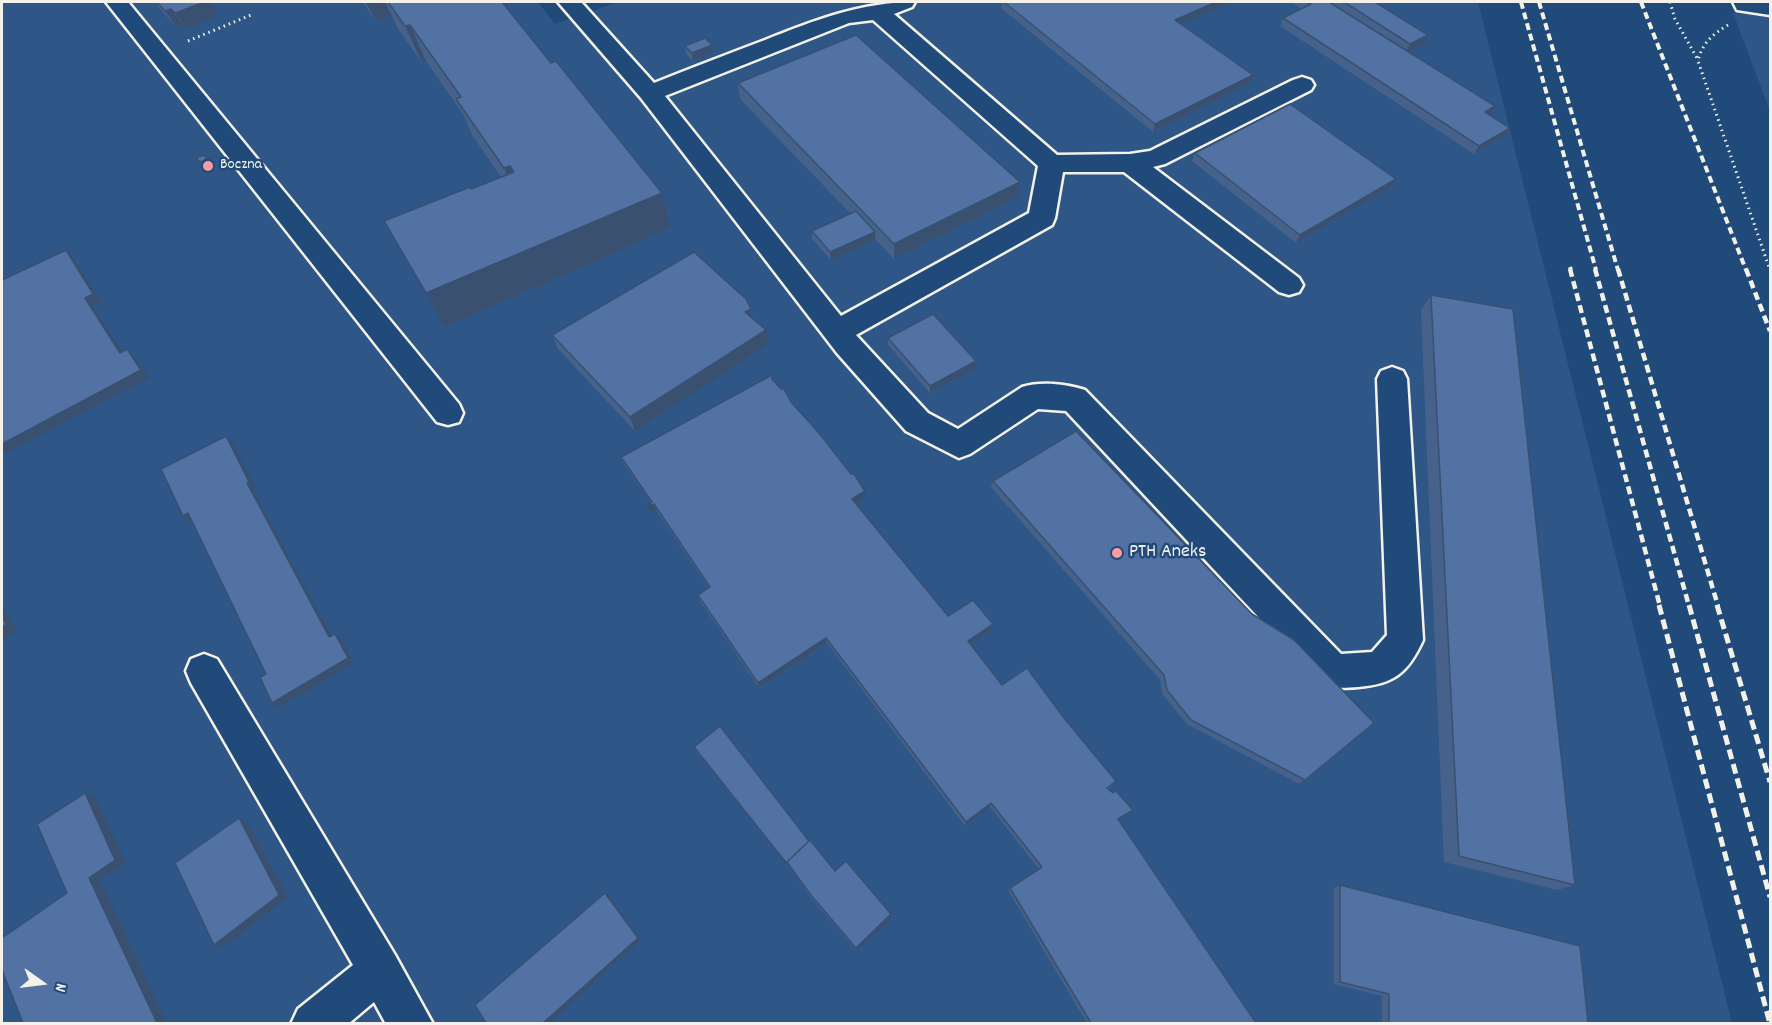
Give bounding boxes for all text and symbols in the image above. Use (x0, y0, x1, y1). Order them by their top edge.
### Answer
place label: Boczna (220, 156, 262, 176)
marker: Boczna (201, 159, 215, 173)
place label: PTH Aneks (1129, 541, 1206, 565)
marker: PTH Aneks (1110, 546, 1124, 560)
north arrow (12, 953, 72, 1013)
text: N (48, 981, 72, 994)

